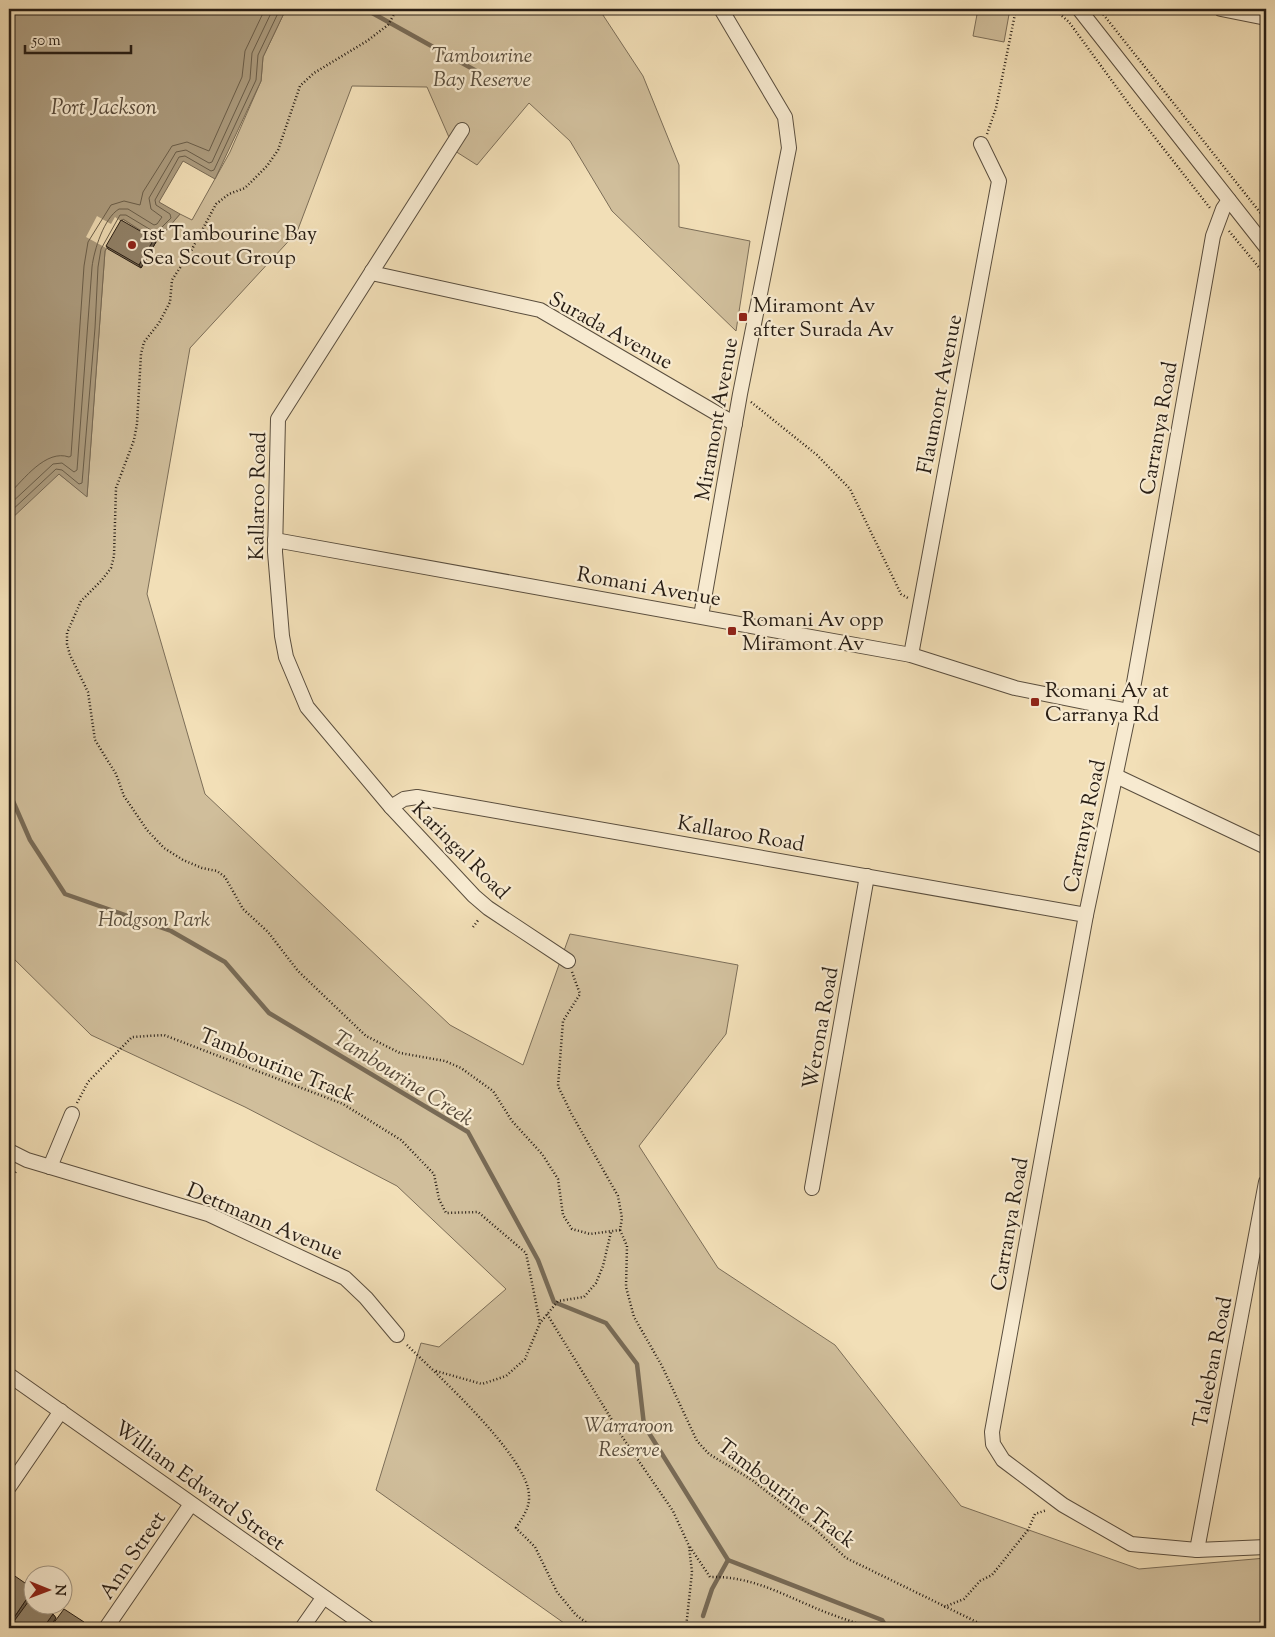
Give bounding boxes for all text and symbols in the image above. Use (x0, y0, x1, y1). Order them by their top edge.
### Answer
scale bar (25, 22, 131, 54)
text: 50 m (31, 31, 61, 52)
park label: Tambourine Bay Reserve (432, 42, 532, 96)
water label: Port Jackson (51, 93, 157, 125)
place label: 1st Tambourine Bay Sea Scout Group (142, 220, 318, 274)
marker: 1st Tambourine Bay Sea Scout Group (126, 239, 138, 251)
street label: Surada Avenue (542, 285, 678, 378)
place label: Miramont Av after Surada Av (753, 292, 894, 346)
marker: Miramont Av after Surada Av (737, 311, 749, 323)
street label: Flaumont Avenue (911, 312, 971, 477)
street label: Miramont Avenue (689, 335, 747, 503)
street label: Carranya Road (1133, 359, 1186, 497)
street label: Kallaroo Road (243, 431, 275, 561)
street label: Romani Avenue (574, 561, 723, 615)
place label: Romani Av opp Miramont Av (742, 606, 884, 660)
marker: Romani Av opp Miramont Av (726, 625, 738, 637)
place label: Romani Av at Carranya Rd (1045, 677, 1169, 731)
marker: Romani Av at Carranya Rd (1029, 696, 1041, 708)
street label: Carranya Road (1057, 757, 1115, 896)
street label: Karingal Road (404, 796, 516, 907)
street label: Kallaroo Road (675, 809, 807, 861)
park label: Hodgson Park (98, 906, 211, 936)
street label: Werona Road (796, 964, 848, 1092)
street label: Tambourine Track (195, 1022, 360, 1112)
water label: Tambourine Creek (326, 1023, 479, 1136)
street label: Carranya Road (984, 1155, 1037, 1293)
street label: Dettmann Avenue (181, 1176, 347, 1269)
street label: Taleeban Road (1187, 1294, 1241, 1430)
park label: Warraroon Reserve (584, 1412, 674, 1466)
street label: William Edward Street (107, 1414, 291, 1559)
street label: Tambourine Track (710, 1433, 862, 1557)
street label: Ann Street (93, 1506, 174, 1606)
north arrow (22, 1564, 72, 1614)
text: N (49, 1584, 69, 1596)

